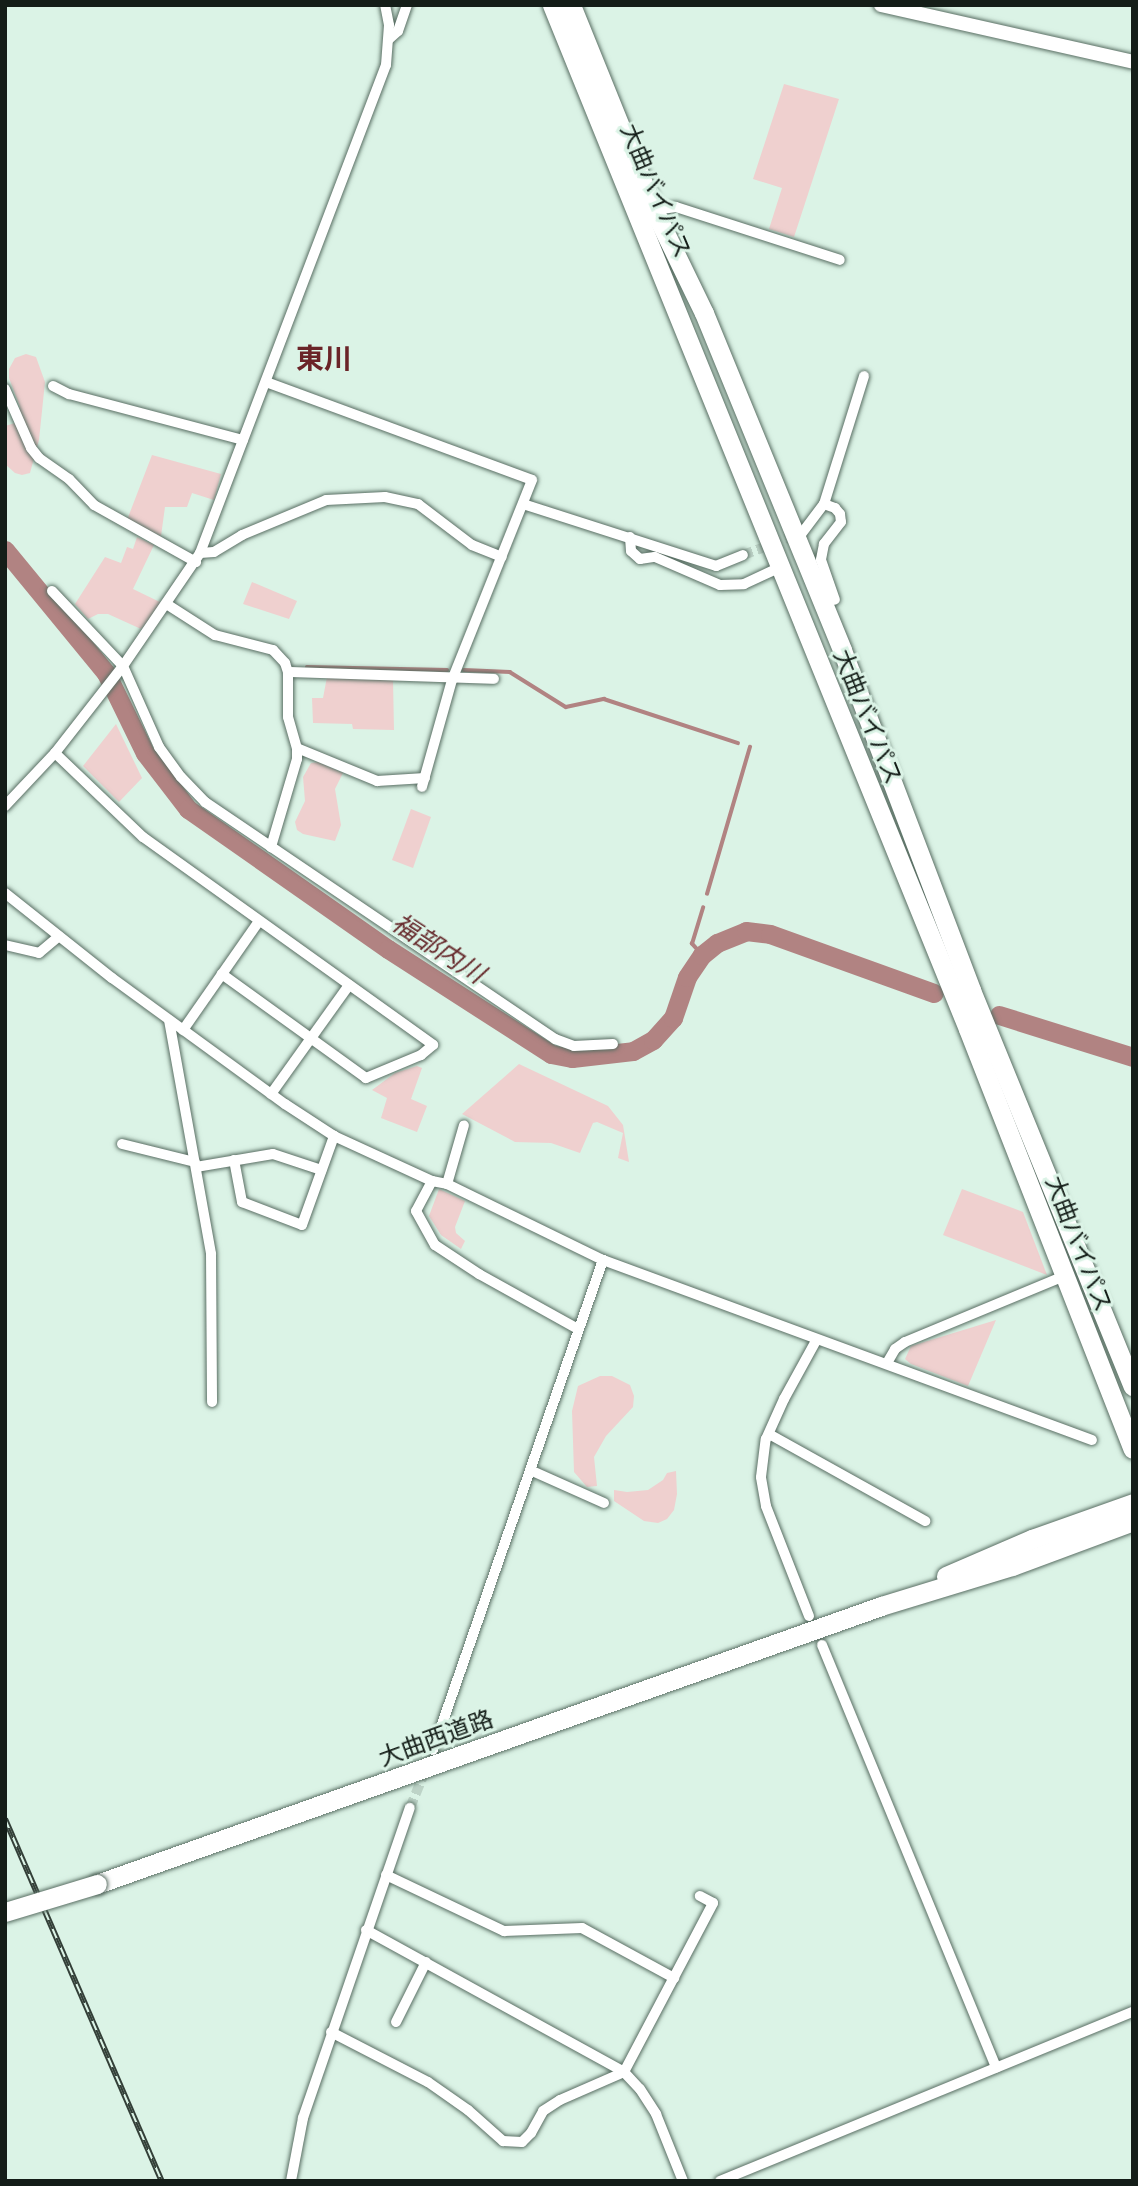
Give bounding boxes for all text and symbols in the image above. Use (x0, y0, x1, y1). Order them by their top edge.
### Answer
street label: 大曲バイパス (614, 119, 696, 263)
district label: 東川 (296, 342, 352, 376)
street label: 大曲バイパス (827, 645, 907, 789)
water label: 福部内川 (386, 908, 490, 990)
street label: 大曲バイパス (1039, 1172, 1117, 1316)
street label: 大曲西道路 (375, 1705, 497, 1773)

